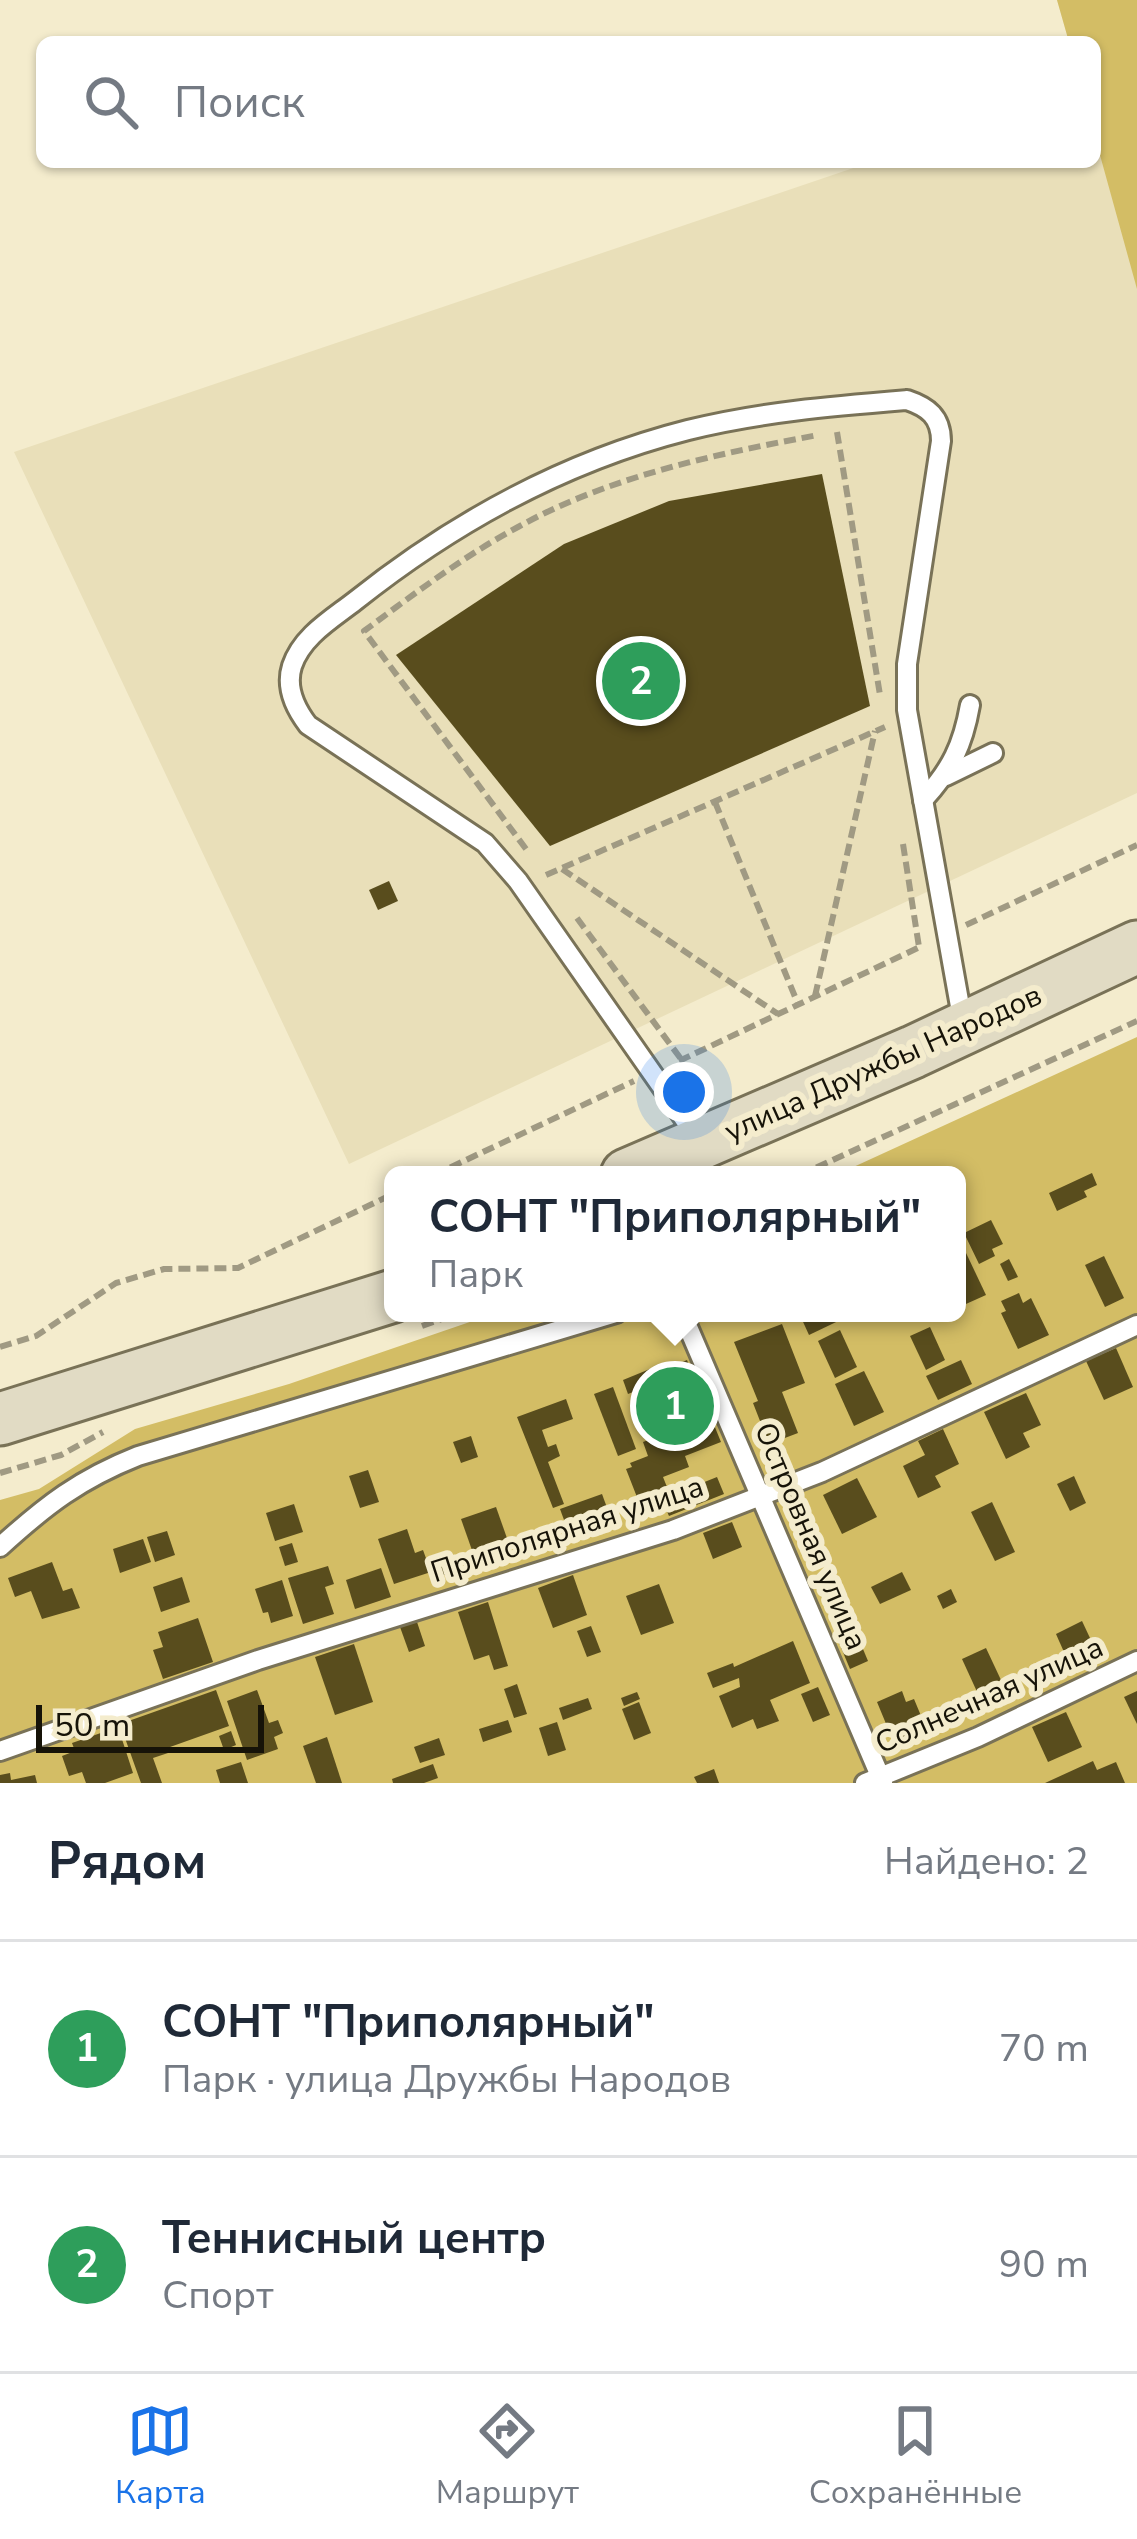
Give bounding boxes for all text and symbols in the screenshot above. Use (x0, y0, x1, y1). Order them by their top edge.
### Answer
search box (36, 36, 1101, 168)
icon: search (78, 69, 144, 135)
text: Поиск (174, 72, 305, 133)
pin: 2 (602, 636, 680, 726)
street label: улица Дружбы Народов (718, 975, 1048, 1152)
your location (654, 1062, 714, 1122)
popup (384, 1166, 966, 1322)
text: СОНТ "Приполярный" (429, 1187, 921, 1248)
text: Парк (429, 1248, 523, 1301)
pin: 1 (636, 1361, 714, 1451)
street label: Островная улица (744, 1416, 877, 1656)
street label: Приполярная улица (425, 1466, 709, 1593)
street label: Солнечная улица (869, 1627, 1110, 1764)
scale bar (36, 1699, 264, 1752)
text: 50 m (54, 1703, 130, 1748)
text: Рядом (48, 1826, 206, 1896)
text: Найдено: 2 (884, 1835, 1089, 1888)
text: СОНТ "Приполярный" (162, 1992, 654, 2053)
text: 1 (75, 2022, 99, 2075)
text: 70 m (999, 2022, 1089, 2075)
text: Парк · улица Дружбы Народов (162, 2053, 731, 2106)
text: Теннисный центр (162, 2208, 546, 2269)
text: 2 (75, 2238, 99, 2291)
text: 90 m (999, 2238, 1089, 2291)
text: Спорт (162, 2269, 274, 2322)
tab: Карта (115, 2398, 206, 2515)
tab: Маршрут (436, 2398, 579, 2515)
tab: Сохранённые (809, 2398, 1022, 2515)

